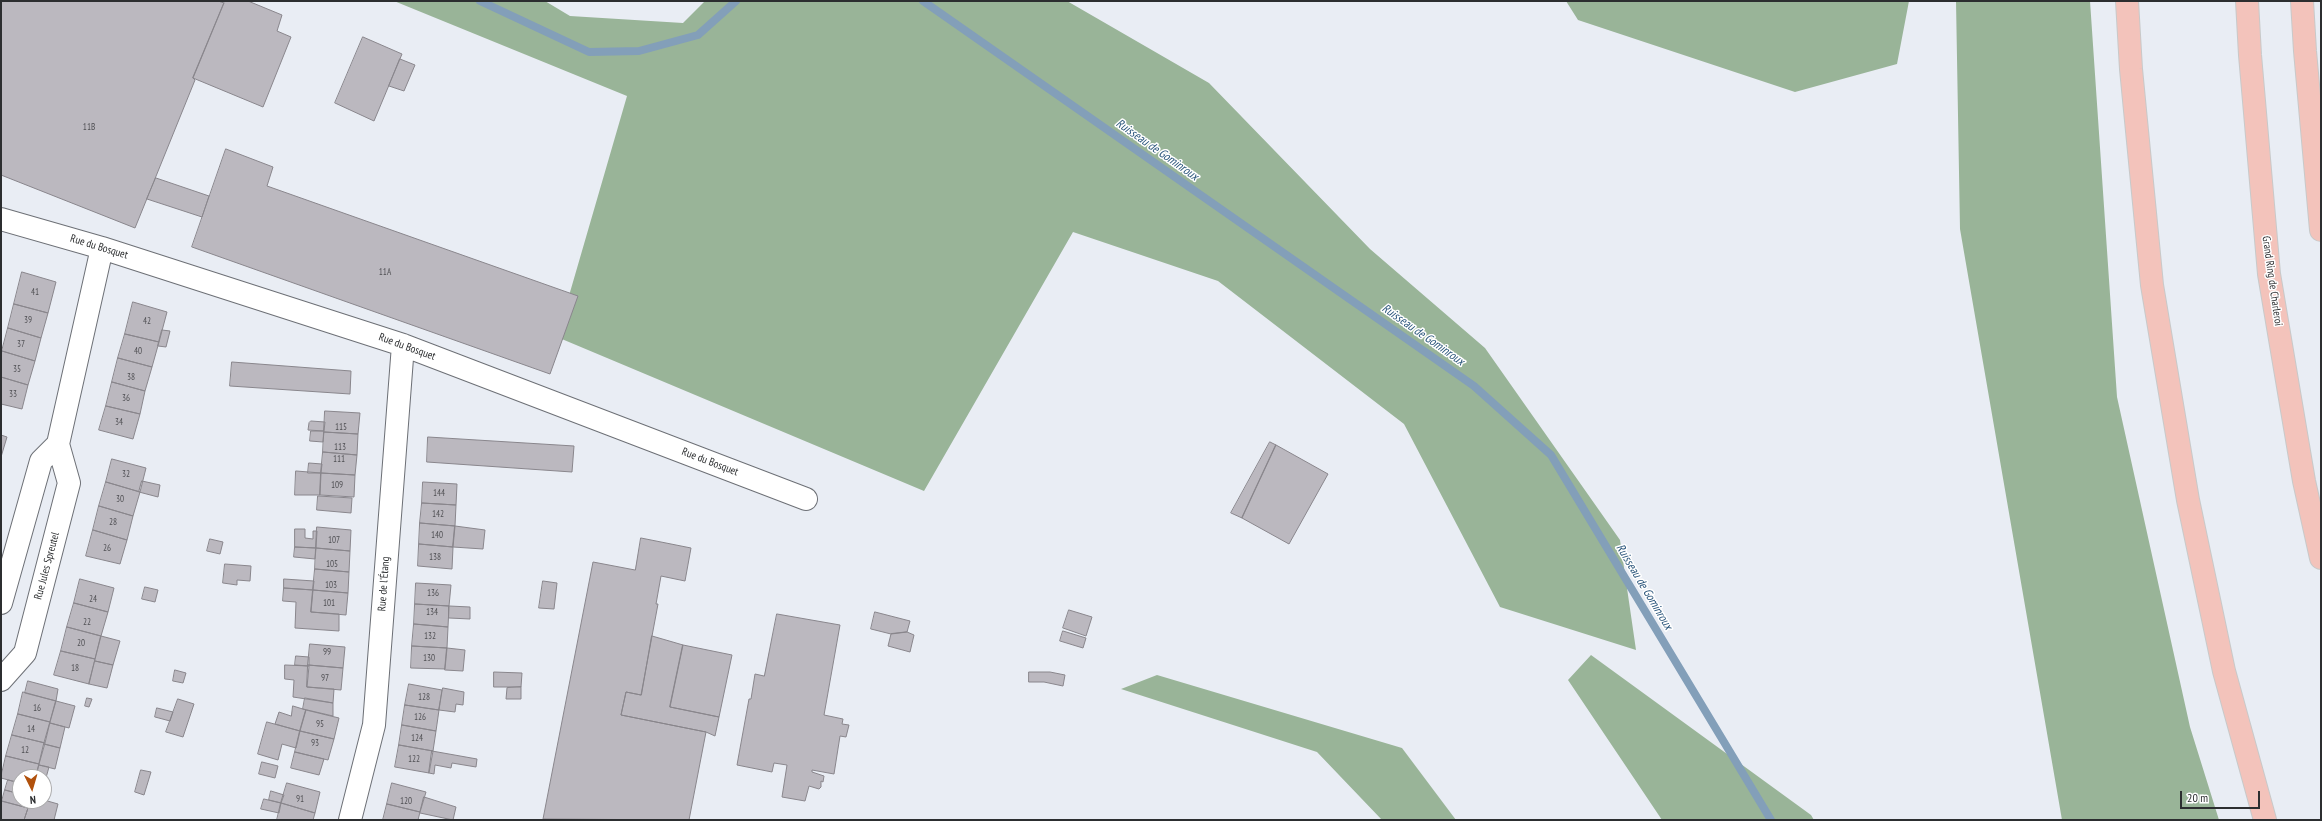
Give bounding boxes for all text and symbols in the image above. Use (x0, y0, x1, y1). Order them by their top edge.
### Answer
water label: Ruisseau de Gominroux (1113, 116, 1201, 184)
house number: 11B (83, 122, 95, 132)
street label: Rue du Bosquet (69, 232, 129, 262)
street label: Grand Ring de Charleroi (2259, 235, 2285, 327)
house number: 11A (379, 267, 391, 277)
house number: 41 (31, 287, 39, 297)
water label: Ruisseau de Gominroux (1379, 301, 1467, 369)
house number: 39 (24, 315, 32, 325)
house number: 42 (143, 316, 151, 326)
street label: Rue du Bosquet (377, 331, 437, 363)
house number: 37 (17, 339, 25, 349)
house number: 40 (134, 346, 142, 356)
house number: 35 (13, 364, 21, 374)
house number: 38 (127, 372, 135, 382)
house number: 33 (9, 389, 17, 399)
house number: 36 (122, 393, 130, 403)
house number: 34 (115, 417, 123, 427)
house number: 115 (335, 422, 347, 432)
house number: 113 (334, 442, 346, 452)
street label: Rue du Bosquet (680, 445, 740, 479)
house number: 111 (333, 454, 345, 464)
house number: 32 (122, 469, 130, 479)
house number: 109 (331, 480, 343, 490)
house number: 144 (433, 488, 445, 498)
house number: 30 (116, 494, 124, 504)
house number: 142 (432, 509, 444, 519)
house number: 28 (109, 517, 117, 527)
house number: 140 (431, 530, 443, 540)
street label: Rue Jules Spreutel (32, 531, 62, 601)
house number: 107 (328, 535, 340, 545)
water label: Ruisseau de Gominroux (1613, 542, 1675, 632)
house number: 26 (103, 543, 111, 553)
house number: 138 (429, 552, 441, 562)
street label: Rue de l'Étang (376, 556, 392, 612)
house number: 105 (326, 559, 338, 569)
house number: 103 (325, 580, 337, 590)
house number: 136 (427, 588, 439, 598)
house number: 24 (89, 594, 97, 604)
house number: 101 (323, 598, 335, 608)
house number: 134 (426, 607, 438, 617)
house number: 22 (83, 617, 91, 627)
house number: 132 (424, 631, 436, 641)
house number: 20 (77, 638, 85, 648)
house number: 99 (323, 647, 331, 657)
house number: 130 (423, 653, 435, 663)
house number: 18 (71, 663, 79, 673)
house number: 97 (321, 673, 329, 683)
house number: 128 (418, 692, 430, 702)
house number: 16 (33, 703, 41, 713)
house number: 126 (414, 712, 426, 722)
house number: 95 (316, 719, 324, 729)
house number: 14 (27, 724, 35, 734)
house number: 124 (411, 733, 423, 743)
house number: 93 (311, 738, 319, 748)
house number: 12 (21, 745, 29, 755)
house number: 122 (408, 754, 420, 764)
north arrow (12, 769, 52, 809)
scale bar (2182, 783, 2262, 809)
text: 20 m (2187, 790, 2208, 805)
text: N (29, 793, 37, 807)
house number: 91 (296, 794, 304, 804)
house number: 120 (400, 796, 412, 806)

